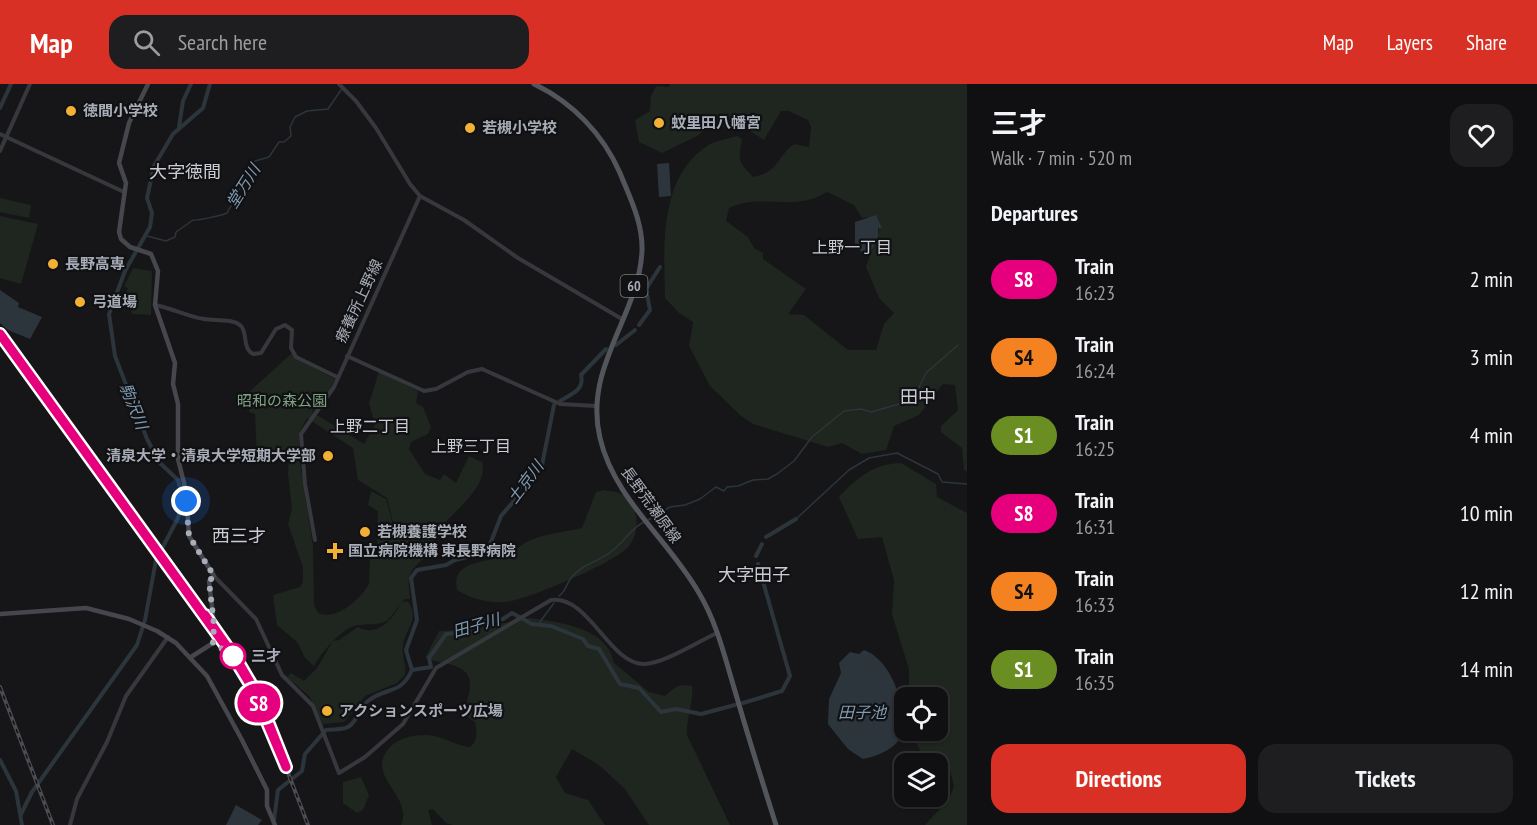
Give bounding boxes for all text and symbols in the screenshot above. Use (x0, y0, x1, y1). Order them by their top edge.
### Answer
search box (109, 15, 529, 69)
text: Map (30, 24, 73, 61)
icon: search (130, 26, 163, 59)
text: Search here (178, 28, 267, 56)
text: Map (1323, 29, 1354, 56)
text: Layers (1387, 29, 1433, 56)
text: Share (1466, 29, 1507, 56)
place label: 徳間小学校 (83, 101, 158, 120)
marker: 徳間小学校 (64, 104, 78, 118)
text: 三才 (991, 104, 1047, 141)
button: heart (1450, 104, 1513, 167)
place label: 蚊里田八幡宮 (671, 113, 761, 132)
marker: 蚊里田八幡宮 (652, 116, 666, 130)
place label: 若槻小学校 (482, 118, 557, 137)
marker: 若槻小学校 (463, 121, 477, 135)
text: Walk · 7 min · 520 m (991, 145, 1132, 171)
water label: 堂万川 (222, 159, 265, 212)
district label: 大字徳間 (149, 160, 221, 183)
text: Departures (991, 199, 1078, 227)
district label: 上野一丁目 (812, 237, 892, 257)
text: Train (1075, 252, 1114, 280)
place label: 長野高専 (65, 254, 125, 273)
street label: 療養所上野線 (331, 256, 386, 346)
marker: 長野高専 (46, 257, 60, 271)
text: 2 min (1470, 265, 1513, 293)
text: S8 (1014, 266, 1034, 293)
road number: 60 (620, 275, 648, 297)
text: 16:23 (1075, 280, 1115, 306)
place label: 弓道場 (92, 292, 137, 311)
marker: 弓道場 (73, 295, 87, 309)
text: Train (1075, 330, 1114, 358)
text: 3 min (1470, 343, 1513, 371)
text: S4 (1014, 344, 1034, 371)
text: 16:24 (1075, 358, 1115, 384)
water label: 駒沢川 (116, 380, 153, 434)
district label: 田中 (900, 385, 936, 408)
park label: 昭和の森公園 (237, 391, 327, 410)
text: Train (1075, 408, 1114, 436)
district label: 上野二丁目 (330, 416, 410, 436)
text: 4 min (1470, 421, 1513, 449)
text: S1 (1014, 422, 1034, 449)
district label: 上野三丁目 (431, 436, 511, 456)
text: 16:25 (1075, 436, 1115, 462)
place label: 清泉大学・清泉大学短期大学部 (106, 446, 316, 465)
marker: 清泉大学・清泉大学短期大学部 (321, 449, 335, 463)
water label: 土京川 (503, 455, 549, 507)
street label: 長野荒瀬原線 (617, 463, 686, 547)
your location (171, 486, 201, 516)
text: Train (1075, 486, 1114, 514)
text: 10 min (1460, 499, 1513, 527)
text: S8 (1014, 500, 1034, 527)
text: 16:31 (1075, 514, 1115, 540)
place label: 若槻養護学校 (377, 522, 467, 541)
district label: 西三才 (212, 524, 266, 547)
marker: 若槻養護学校 (358, 525, 372, 539)
place label: 国立病院機構 東長野病院 (348, 541, 516, 560)
marker: 国立病院機構 東長野病院 (326, 542, 344, 560)
district label: 大字田子 (718, 563, 790, 586)
text: Train (1075, 564, 1114, 592)
text: 12 min (1460, 577, 1513, 605)
text: S4 (1014, 578, 1034, 605)
text: 16:33 (1075, 592, 1115, 618)
water label: 田子川 (450, 608, 504, 641)
text: Train (1075, 642, 1114, 670)
marker: 三才 (220, 643, 246, 669)
place label: 三才 (251, 646, 281, 665)
text: 14 min (1460, 655, 1513, 683)
text: S1 (1014, 656, 1034, 683)
text: 16:35 (1075, 670, 1115, 696)
line badge: S8 (232, 684, 286, 722)
map controls (894, 687, 948, 807)
button: locate (894, 687, 948, 741)
text: S8 (249, 690, 269, 717)
place label: アクションスポーツ広場 (339, 701, 503, 720)
water label: 田子池 (838, 702, 888, 722)
marker: アクションスポーツ広場 (320, 704, 334, 718)
button: Directions (991, 744, 1246, 813)
button: Tickets (1258, 744, 1513, 813)
button: layers (894, 753, 948, 807)

